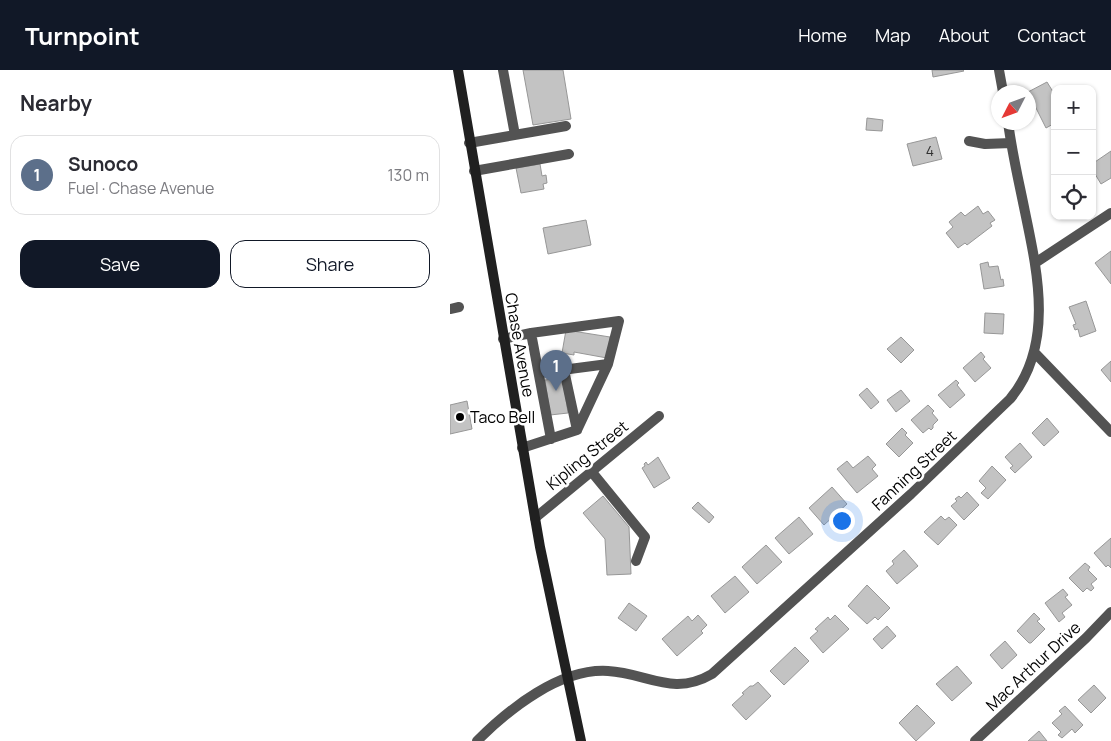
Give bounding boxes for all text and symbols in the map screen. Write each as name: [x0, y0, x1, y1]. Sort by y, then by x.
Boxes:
text: Turnpoint: [25, 19, 140, 52]
text: Home: [798, 23, 847, 47]
text: Map: [875, 23, 911, 47]
text: About: [939, 23, 989, 47]
text: Contact: [1017, 23, 1086, 47]
north arrow: [991, 85, 1036, 130]
map controls: [1051, 85, 1096, 220]
button: +: [1051, 85, 1096, 130]
text: Nearby: [20, 89, 92, 117]
button: −: [1051, 130, 1096, 175]
house number: 4: [926, 141, 934, 160]
text: Sunoco: [68, 151, 138, 177]
text: 1: [33, 164, 41, 186]
text: 130 m: [387, 164, 429, 186]
button: locate: [1051, 175, 1096, 220]
text: Fuel · Chase Avenue: [68, 177, 214, 199]
button: Save: [20, 240, 220, 288]
button: Share: [230, 240, 430, 288]
street label: Chase Avenue: [500, 291, 540, 399]
pin: 1: [540, 350, 572, 391]
place label: Taco Bell: [470, 406, 535, 428]
marker: Taco Bell: [454, 411, 466, 423]
street label: Kipling Street: [541, 415, 633, 495]
street label: Fanning Street: [867, 425, 961, 515]
your location: [829, 508, 855, 534]
street label: Mac Arthur Drive: [981, 616, 1085, 716]

